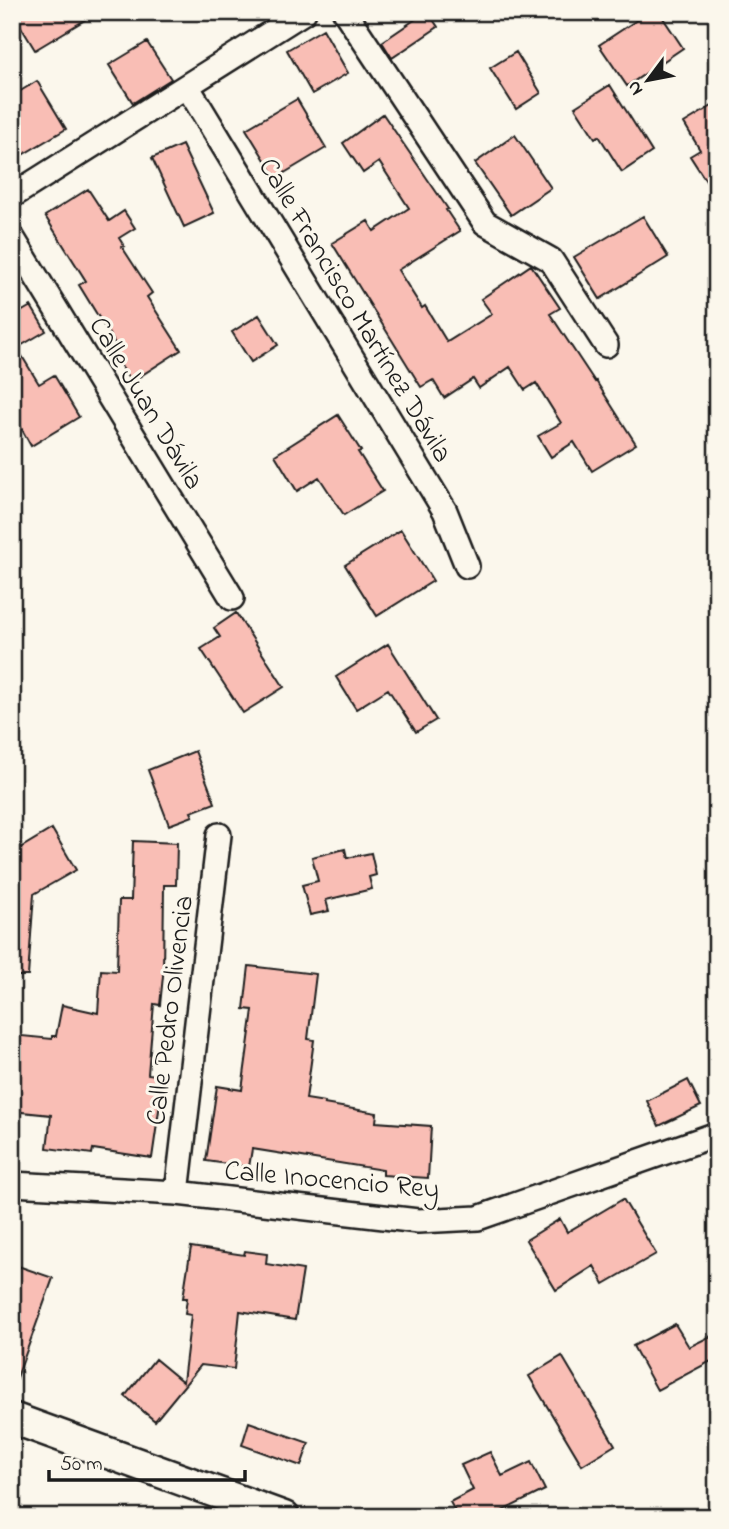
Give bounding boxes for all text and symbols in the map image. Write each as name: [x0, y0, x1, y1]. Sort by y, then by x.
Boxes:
north arrow: [614, 46, 684, 116]
text: N: [621, 75, 651, 100]
street label: Calle Francisco Martínez Dávila: [246, 151, 462, 471]
street label: Calle Juan Dávila: [77, 310, 213, 498]
street label: Calle Pedro Olivencia: [137, 893, 206, 1128]
street label: Calle Inocencio Rey: [222, 1152, 441, 1211]
scale bar: [49, 1438, 245, 1482]
text: 50 m: [60, 1450, 103, 1480]

